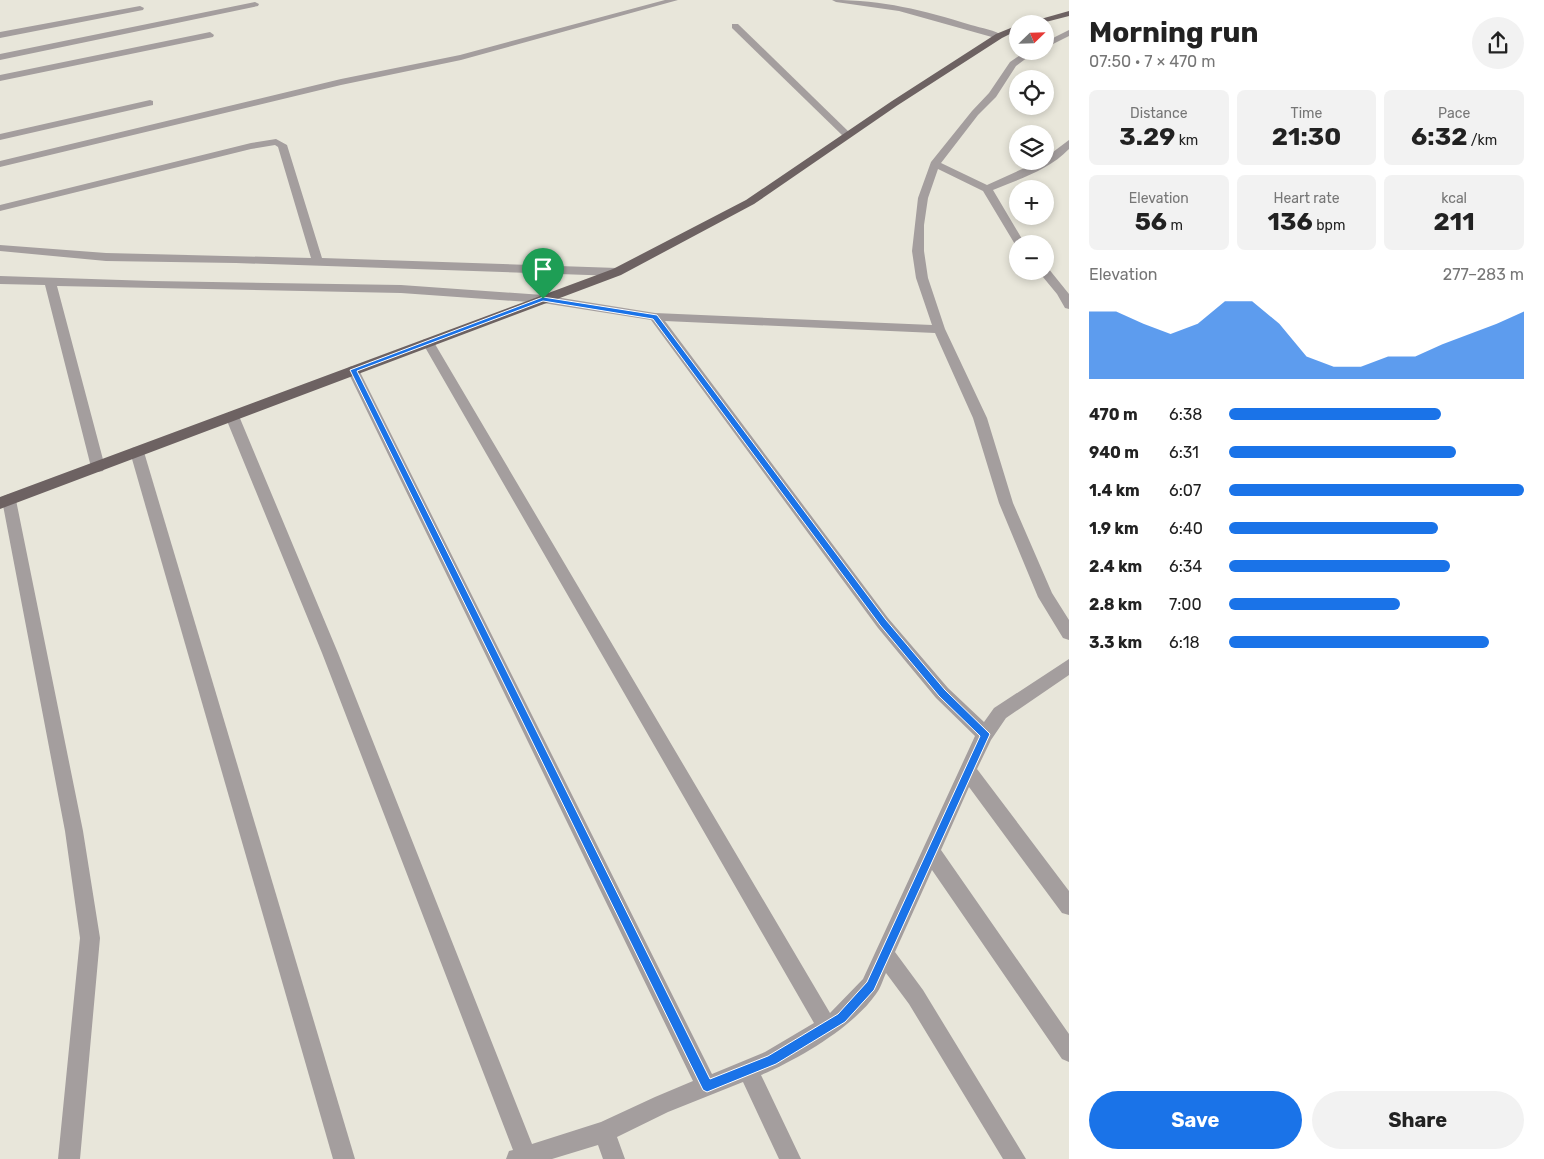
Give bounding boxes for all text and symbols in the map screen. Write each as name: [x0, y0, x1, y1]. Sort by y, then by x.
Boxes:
north arrow: [1009, 15, 1054, 60]
map controls: [1009, 15, 1054, 280]
text: Morning run: [1089, 16, 1258, 49]
button: share: [1472, 17, 1524, 69]
text: 07:50 · 7 × 470 m: [1089, 52, 1215, 71]
button: locate: [1009, 70, 1054, 115]
text: Distance: [1130, 105, 1188, 122]
text: Time: [1291, 105, 1322, 122]
text: Pace: [1438, 105, 1470, 122]
text: 3.29: [1119, 122, 1175, 151]
text: 21:30: [1272, 122, 1341, 151]
text: 6:32: [1411, 122, 1467, 151]
button: layers: [1009, 125, 1054, 170]
text: km: [1175, 132, 1198, 149]
text: /km: [1467, 132, 1497, 149]
button: +: [1009, 180, 1054, 225]
text: Elevation: [1129, 190, 1189, 207]
text: Heart rate: [1274, 190, 1339, 207]
text: kcal: [1441, 190, 1467, 207]
text: 56: [1135, 207, 1167, 236]
text: 136: [1268, 207, 1313, 236]
text: 211: [1434, 207, 1475, 236]
text: m: [1167, 217, 1183, 234]
text: bpm: [1313, 217, 1345, 234]
button: −: [1009, 235, 1054, 280]
pin: [522, 248, 564, 299]
icon: arrive: [529, 255, 557, 283]
text: Elevation: [1089, 265, 1158, 284]
text: 277–283 m: [1443, 265, 1524, 284]
text: 470 m: [1089, 405, 1138, 424]
text: 6:38: [1169, 405, 1203, 424]
text: 940 m: [1089, 443, 1139, 462]
text: 6:31: [1169, 443, 1199, 462]
text: 1.4 km: [1089, 481, 1140, 500]
text: 6:07: [1169, 481, 1201, 500]
text: 1.9 km: [1089, 519, 1139, 538]
text: 6:40: [1169, 519, 1203, 538]
text: 2.4 km: [1089, 557, 1142, 576]
text: 6:34: [1169, 557, 1202, 576]
text: 2.8 km: [1089, 595, 1142, 614]
text: 7:00: [1169, 595, 1202, 614]
text: 3.3 km: [1089, 633, 1142, 652]
text: 6:18: [1169, 633, 1200, 652]
button: Save: [1089, 1091, 1302, 1149]
button: Share: [1312, 1091, 1524, 1149]

